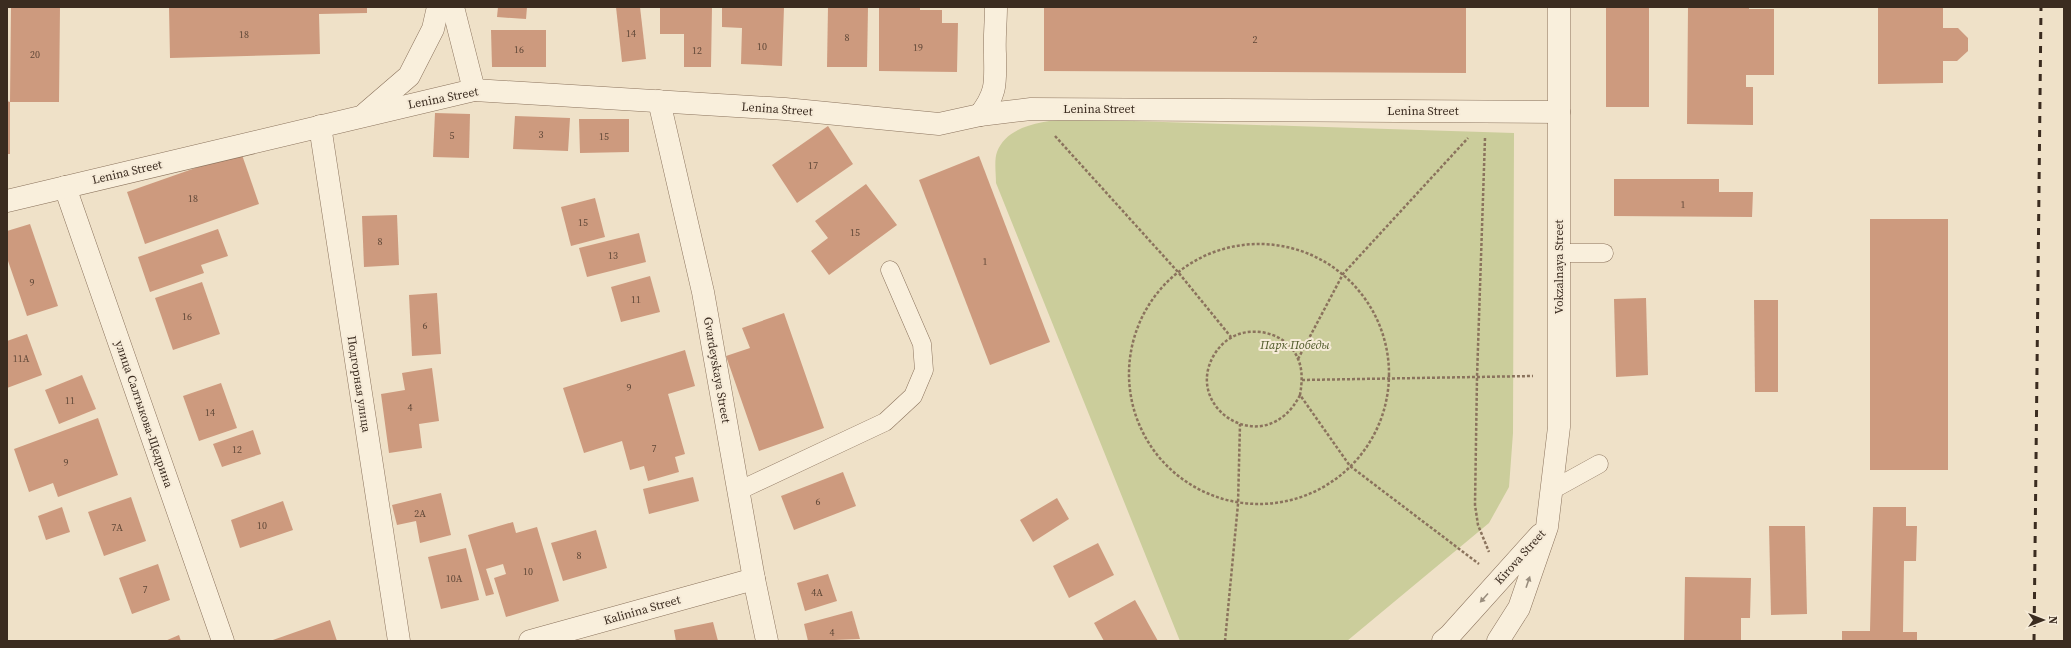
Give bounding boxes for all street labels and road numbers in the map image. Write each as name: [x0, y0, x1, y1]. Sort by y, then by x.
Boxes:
street label: Lenina Street: [406, 83, 480, 113]
street label: Lenina Street: [741, 99, 813, 119]
street label: Lenina Street: [1063, 101, 1135, 117]
street label: Lenina Street: [1387, 103, 1459, 119]
street label: Lenina Street: [90, 156, 164, 188]
street label: Vokzalnaya Street: [1551, 220, 1567, 314]
street label: Gvardeyskaya Street: [700, 316, 734, 424]
street label: Подгорная улица: [343, 334, 375, 434]
street label: улица Салтыкова-Щедрина: [111, 338, 177, 491]
street label: Kirova Street: [1491, 526, 1549, 588]
street label: Kalinina Street: [602, 591, 682, 629]

